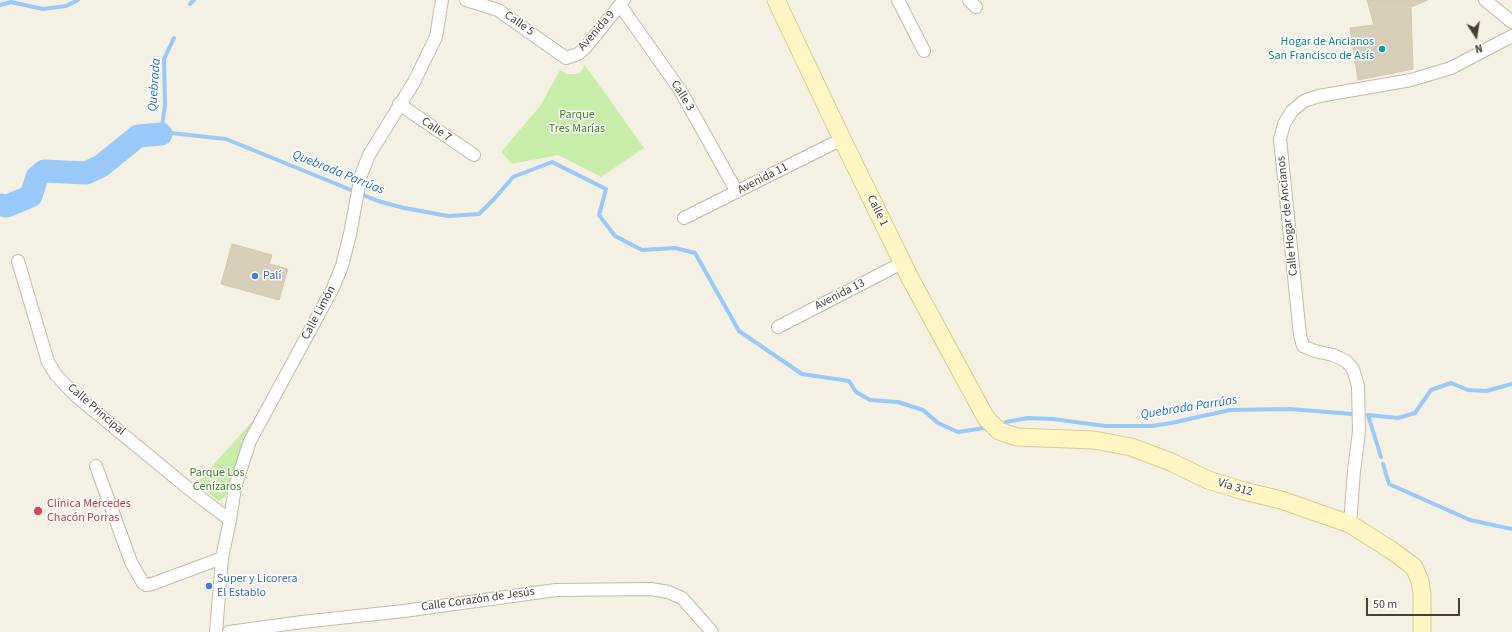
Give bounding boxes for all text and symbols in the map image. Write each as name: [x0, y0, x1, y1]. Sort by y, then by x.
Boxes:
street label: Avenida 9: [576, 8, 618, 54]
street label: Calle 5: [501, 9, 537, 39]
north arrow: [1456, 16, 1496, 56]
place label: Hogar de Ancianos San Francisco de Asís: [1268, 35, 1374, 63]
text: N: [1473, 40, 1484, 56]
marker: Hogar de Ancianos San Francisco de Asís: [1377, 44, 1387, 54]
water label: Quebrada: [145, 58, 165, 112]
street label: Calle 3: [667, 78, 697, 114]
park label: Parque Tres Marías: [549, 108, 605, 136]
street label: Calle 7: [418, 115, 454, 145]
water label: Quebrada Parrúas: [290, 147, 386, 199]
street label: Calle Hogar de Ancianos: [1275, 155, 1301, 277]
street label: Avenida 11: [735, 160, 791, 198]
street label: Calle 1: [863, 193, 891, 229]
place label: Palí: [263, 269, 281, 283]
marker: Palí: [250, 271, 260, 281]
street label: Avenida 13: [812, 276, 868, 314]
street label: Calle Limón: [299, 283, 339, 343]
street label: Calle Principal: [64, 381, 128, 439]
water label: Quebrada Parrúas: [1139, 393, 1239, 423]
park label: Parque Los Cenízaros: [189, 466, 245, 494]
street label: Vía 312: [1216, 476, 1254, 500]
place label: Clínica Mercedes Chacón Porras: [47, 497, 131, 525]
marker: Clínica Mercedes Chacón Porras: [32, 505, 44, 517]
place label: Super y Licorera El Establo: [217, 572, 298, 600]
marker: Super y Licorera El Establo: [204, 581, 214, 591]
street label: Calle Corazón de Jesús: [420, 585, 536, 615]
scale bar: [1368, 590, 1462, 616]
text: 50 m: [1373, 596, 1397, 613]

